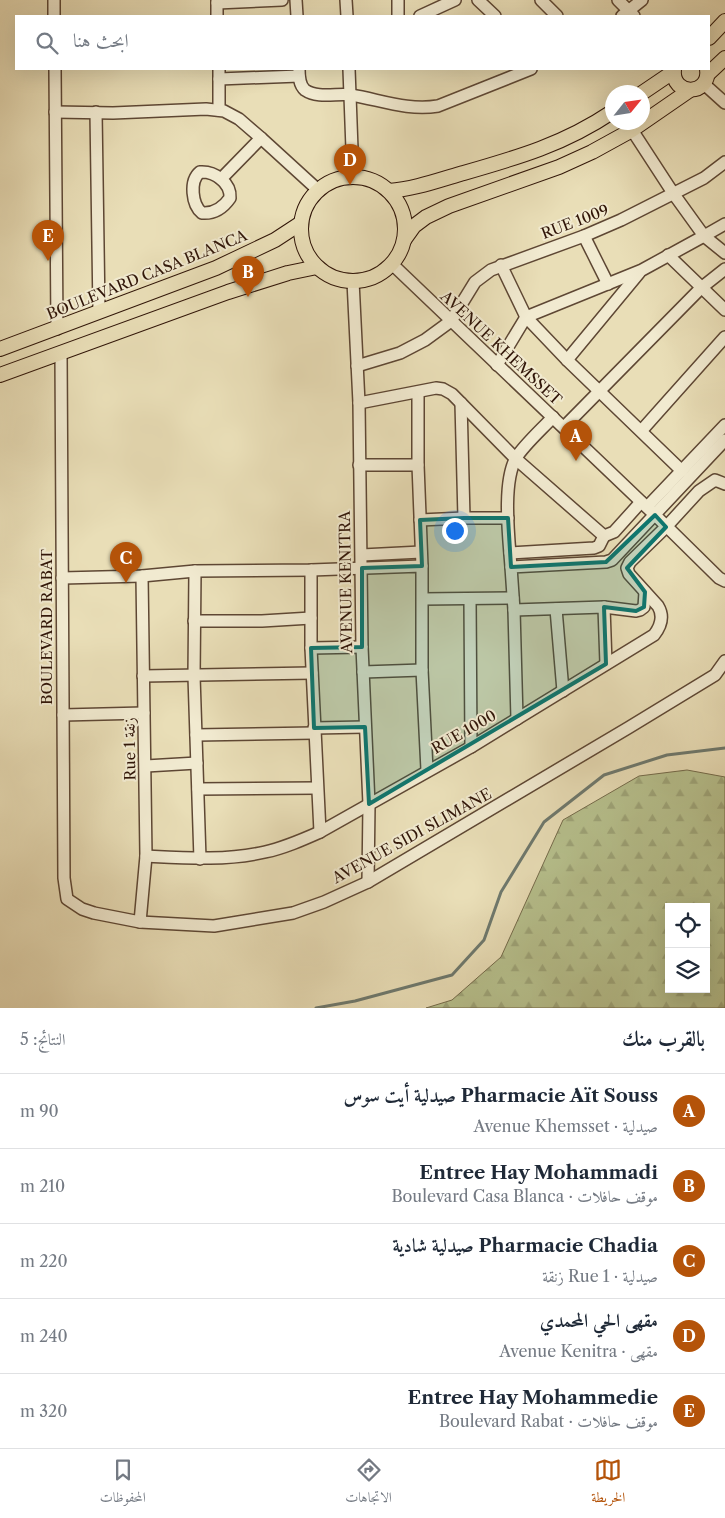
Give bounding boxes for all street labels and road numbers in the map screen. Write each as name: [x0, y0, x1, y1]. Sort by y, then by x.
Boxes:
street label: RUE 1009: [538, 200, 611, 243]
street label: BOULEVARD CASA BLANCA: [44, 226, 250, 324]
street label: AVENUE KHEMSSET: [436, 286, 566, 409]
street label: AVENUE KENITRA: [335, 510, 356, 655]
street label: BOULEVARD RABAT: [37, 548, 56, 705]
street label: RUE 1000: [428, 705, 499, 758]
street label: Rue 1 زنقة: [119, 717, 140, 781]
street label: AVENUE SIDI SLIMANE: [328, 784, 495, 888]

